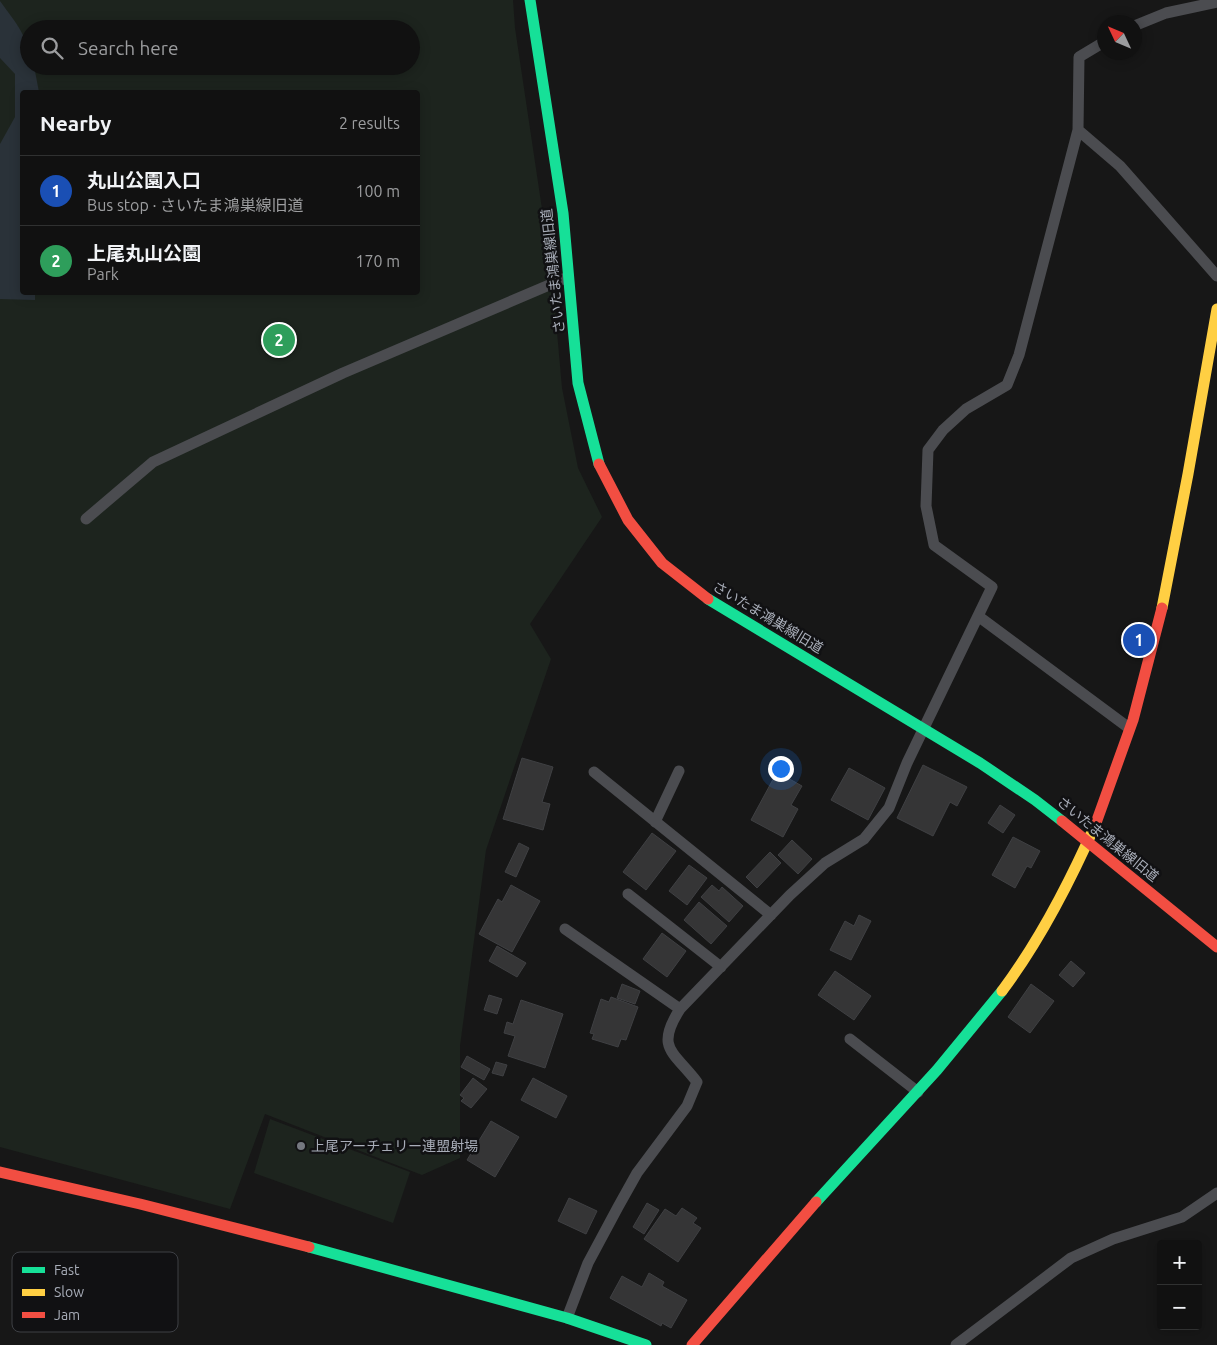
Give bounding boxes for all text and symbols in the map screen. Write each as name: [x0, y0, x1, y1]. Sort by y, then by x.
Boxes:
north arrow: [1097, 15, 1142, 60]
search box: [20, 20, 420, 75]
icon: search: [38, 34, 66, 62]
text: Search here: [78, 37, 178, 59]
text: Nearby: [40, 111, 111, 135]
text: 2 results: [339, 114, 400, 132]
text: 丸山公園入口: [87, 169, 201, 191]
text: 1: [51, 182, 61, 200]
text: 100 m: [355, 182, 400, 200]
text: Bus stop · さいたま鴻巣線旧道: [87, 196, 304, 214]
street label: さいたま鴻巣線旧道: [538, 208, 568, 334]
text: 上尾丸山公園: [87, 242, 201, 264]
text: 2: [51, 252, 61, 270]
text: 170 m: [355, 252, 400, 270]
text: Park: [87, 265, 119, 283]
pin: 2: [263, 321, 295, 359]
street label: さいたま鴻巣線旧道: [710, 578, 826, 656]
pin: 1: [1123, 621, 1155, 659]
your location: [768, 756, 794, 782]
street label: さいたま鴻巣線旧道: [1054, 793, 1162, 885]
place label: 上尾アーチェリー連盟射場: [311, 1138, 478, 1154]
marker: 上尾アーチェリー連盟射場: [295, 1140, 307, 1152]
map controls: [1157, 1240, 1202, 1330]
button: +: [1157, 1240, 1202, 1285]
legend: [12, 1252, 178, 1332]
text: Fast: [54, 1262, 80, 1278]
text: Slow: [54, 1284, 84, 1300]
button: −: [1157, 1285, 1202, 1330]
text: Jam: [54, 1307, 80, 1323]

